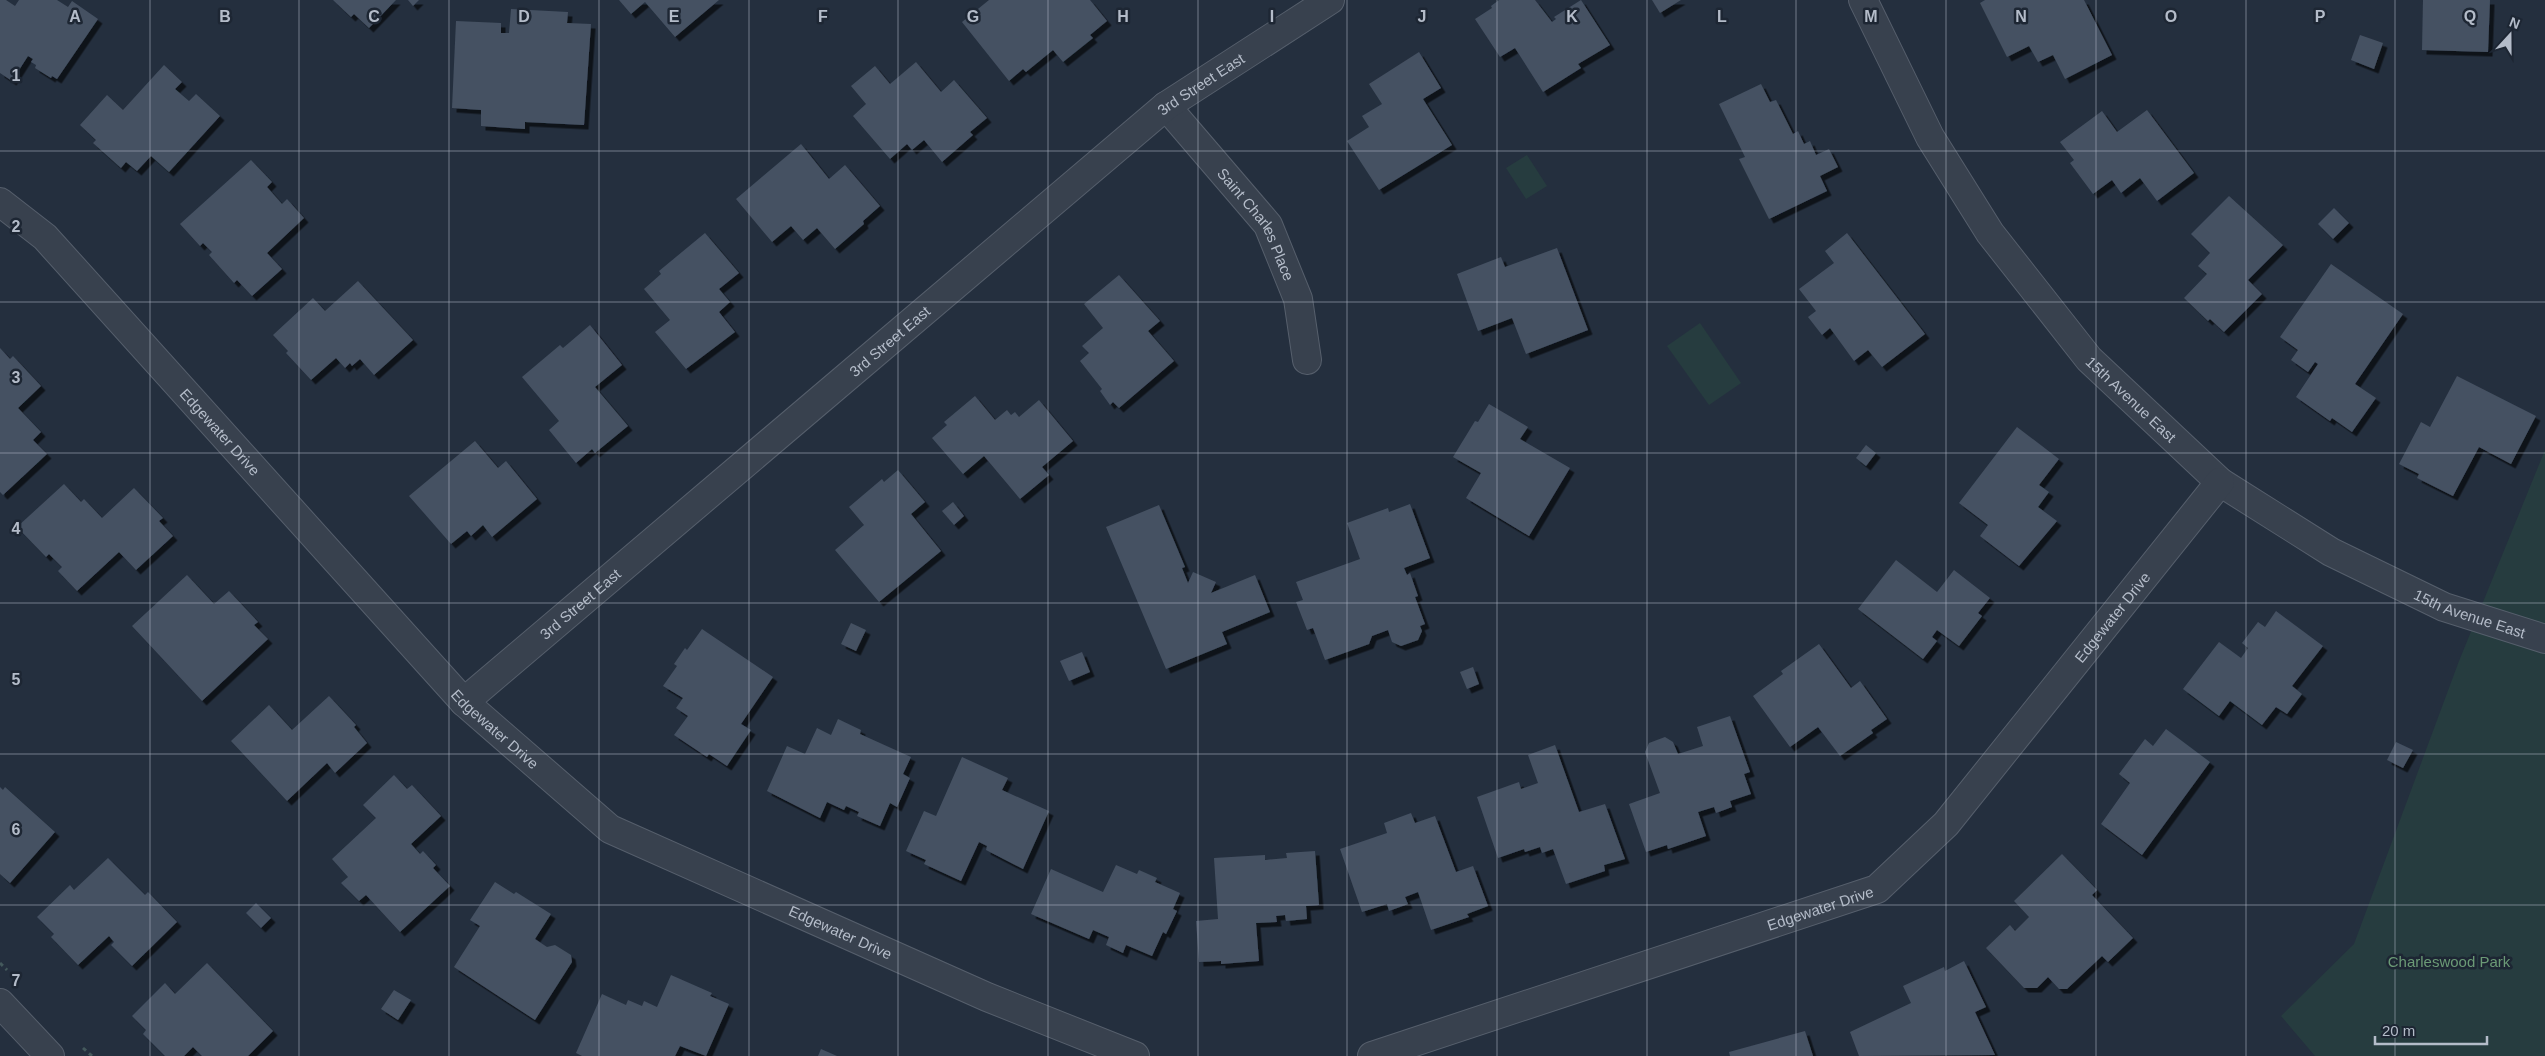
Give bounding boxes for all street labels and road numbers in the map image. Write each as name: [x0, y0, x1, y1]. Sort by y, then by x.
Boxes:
street label: 3rd Street East: [1154, 49, 1248, 118]
street label: Saint Charles Place: [1214, 164, 1298, 283]
street label: 3rd Street East: [846, 301, 934, 380]
street label: 15th Avenue East: [2083, 352, 2181, 446]
street label: Edgewater Drive: [177, 385, 264, 479]
street label: 3rd Street East: [536, 564, 624, 642]
street label: Edgewater Drive: [2071, 568, 2153, 666]
street label: 15th Avenue East: [2411, 585, 2529, 641]
street label: Edgewater Drive: [448, 686, 542, 772]
street label: Edgewater Drive: [1765, 882, 1875, 933]
street label: Edgewater Drive: [787, 901, 895, 962]

